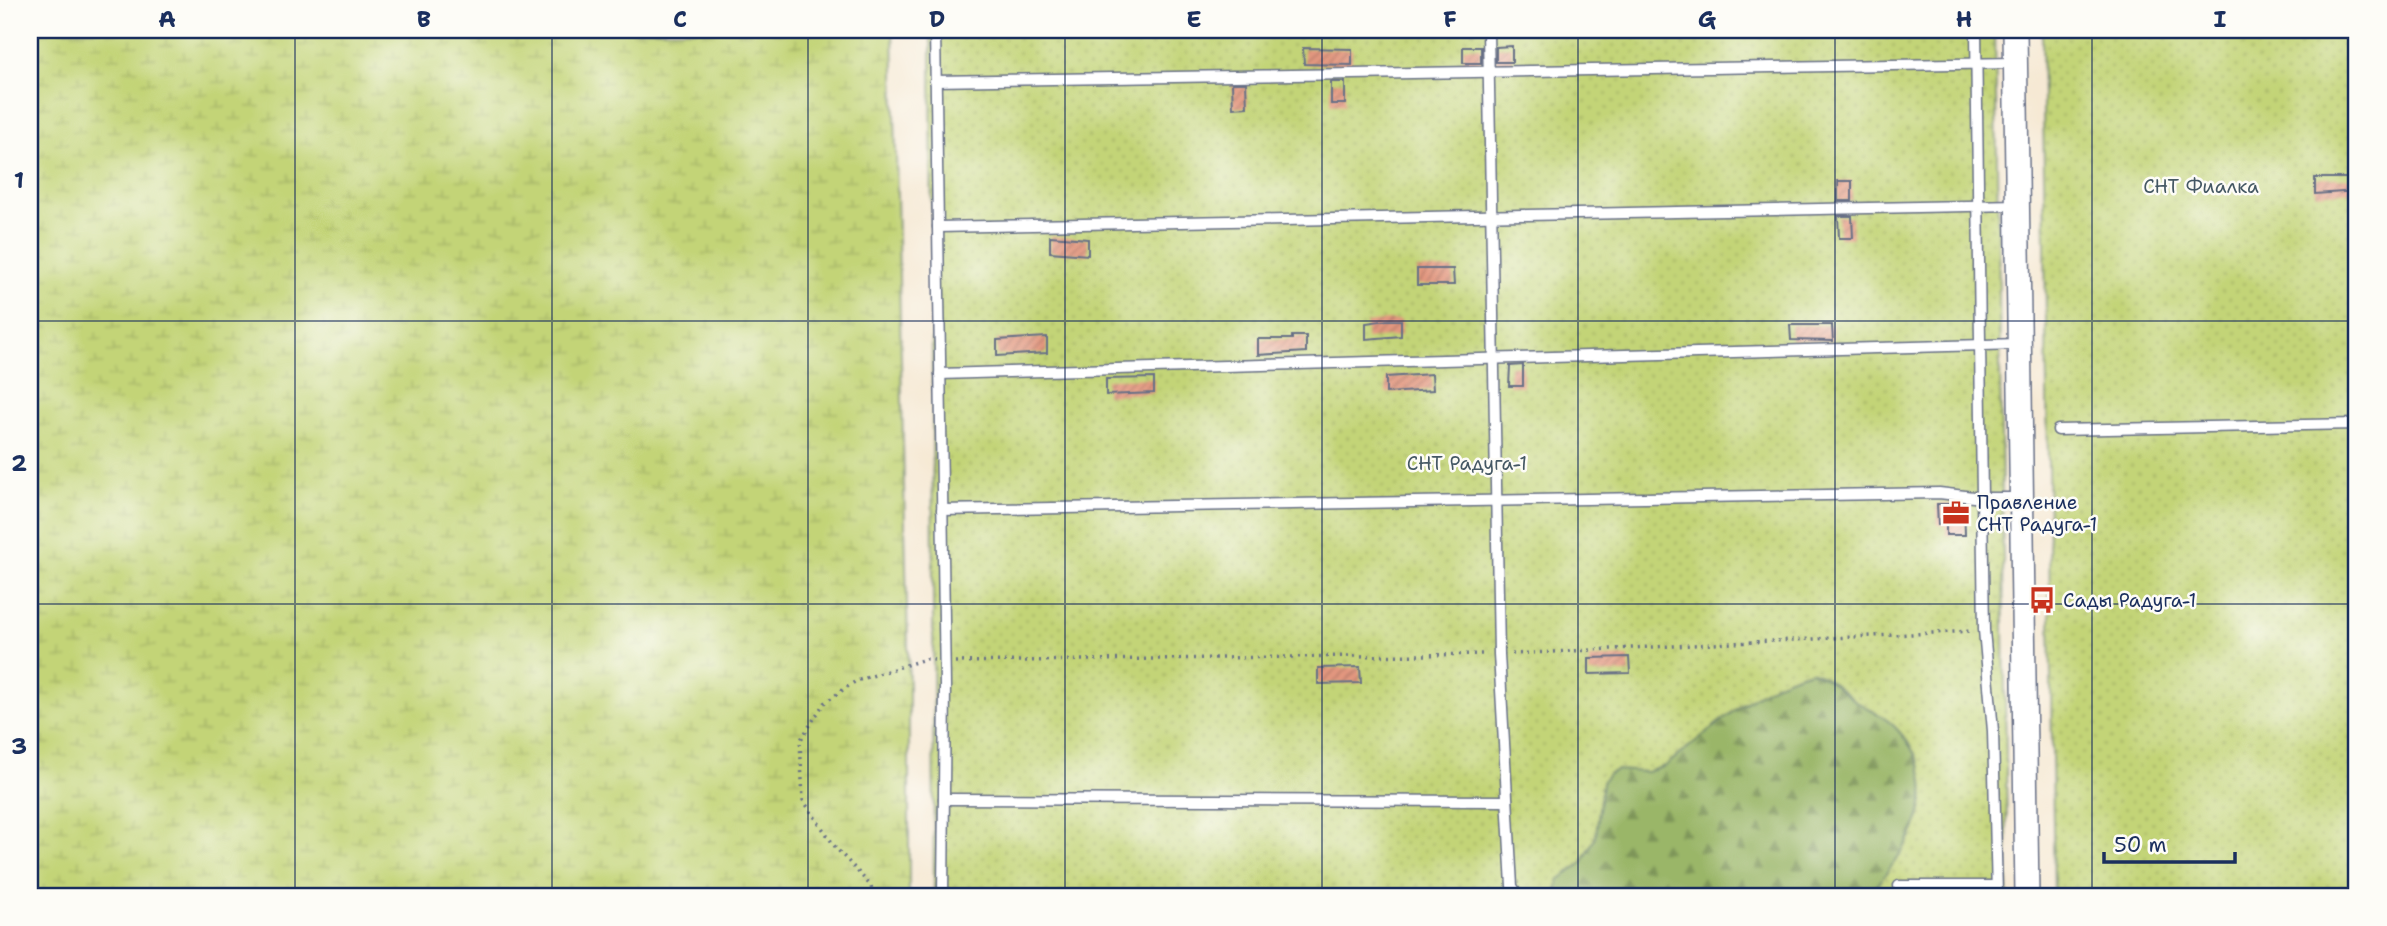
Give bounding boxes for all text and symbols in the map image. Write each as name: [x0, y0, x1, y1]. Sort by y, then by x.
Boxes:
text: A: [158, 4, 176, 34]
text: B: [417, 4, 431, 34]
text: C: [673, 4, 687, 34]
text: D: [929, 4, 945, 34]
text: E: [1186, 4, 1202, 34]
text: F: [1443, 4, 1457, 34]
text: G: [1698, 4, 1717, 34]
text: H: [1956, 4, 1972, 34]
text: I: [2214, 4, 2227, 34]
text: 1: [14, 165, 24, 195]
park label: СНТ Фиалка: [2143, 174, 2259, 199]
text: 2: [11, 448, 27, 478]
park label: СНТ Радуга-1: [1407, 451, 1527, 476]
place label: Правление СНТ Радуга-1: [1977, 490, 2097, 537]
office icon: Правление СНТ Радуга-1: [1941, 498, 1971, 528]
bus stop icon: Сады Радуга-1: [2027, 585, 2057, 615]
place label: Сады Радуга-1: [2063, 588, 2197, 613]
text: 3: [11, 731, 27, 761]
scale bar: [2104, 821, 2235, 865]
text: 50 m: [2114, 831, 2167, 859]

